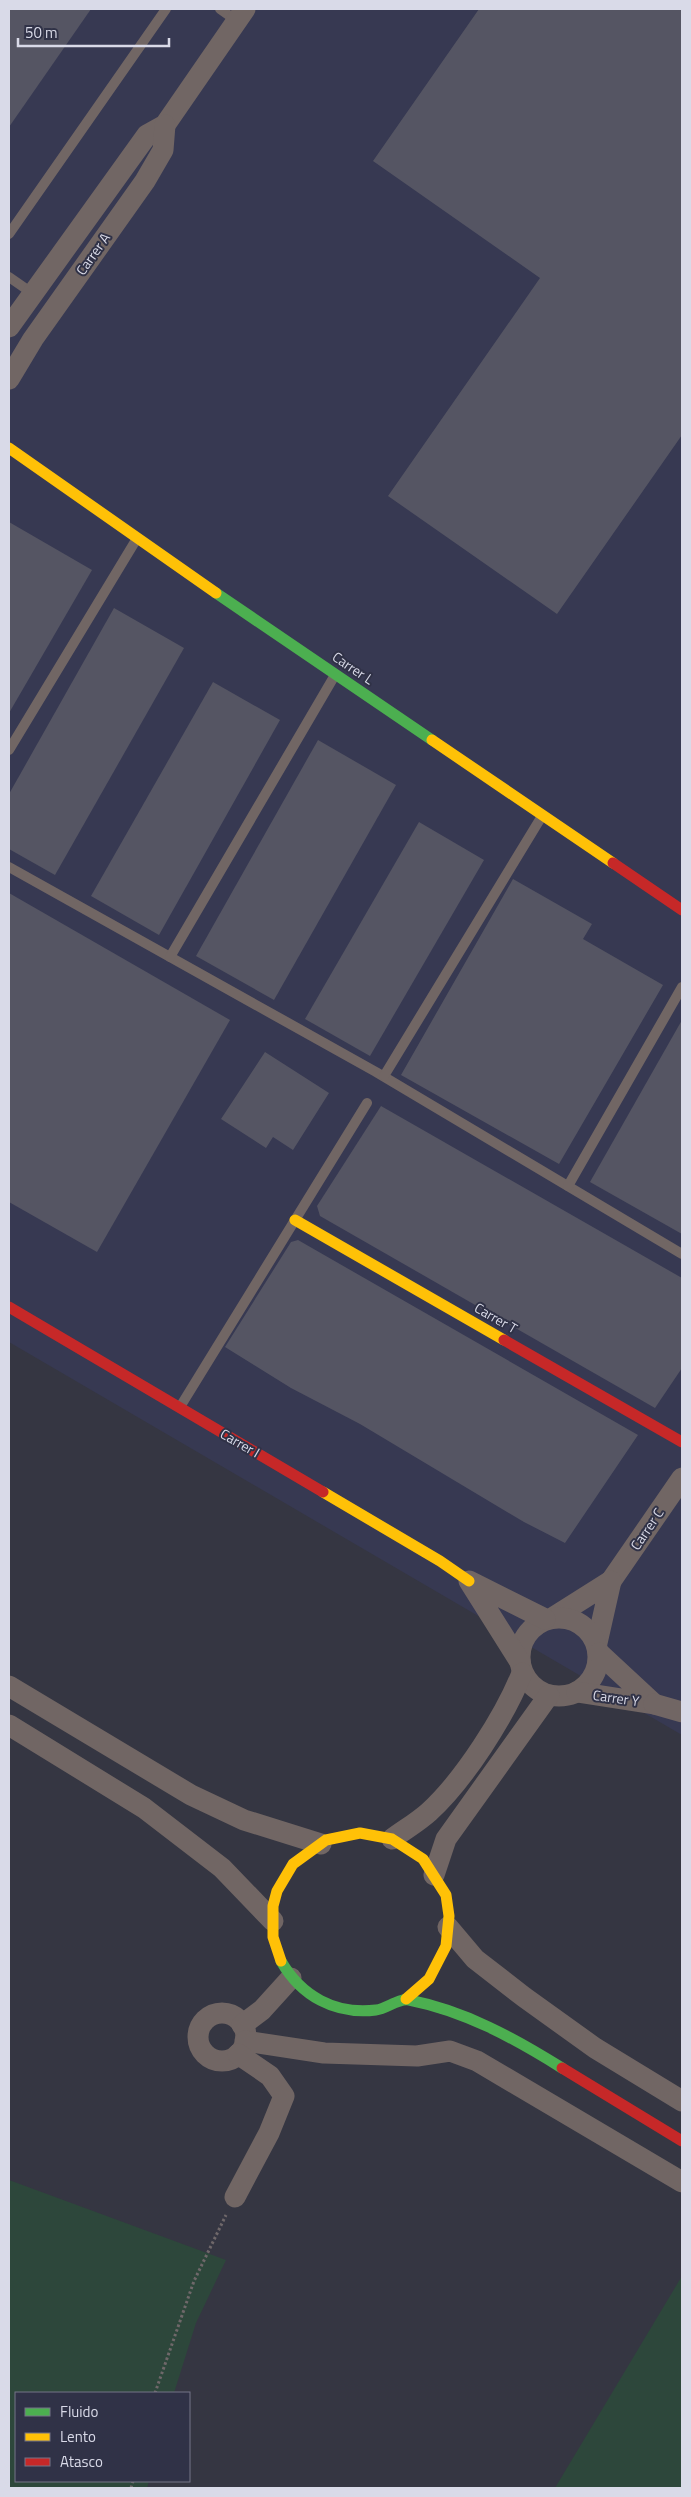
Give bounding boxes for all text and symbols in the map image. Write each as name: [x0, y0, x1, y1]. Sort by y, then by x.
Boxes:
scale bar: [18, 15, 169, 47]
text: 50 m: [25, 21, 58, 44]
street label: Carrer A: [70, 228, 115, 279]
street label: Carrer L: [328, 646, 378, 689]
street label: Carrer T: [471, 1297, 522, 1339]
street label: Carrer I: [217, 1423, 264, 1462]
street label: Carrer C: [625, 1503, 669, 1554]
street label: Carrer Y: [591, 1684, 641, 1711]
legend: [15, 2392, 190, 2482]
text: Fluido: [60, 2400, 99, 2423]
text: Lento: [60, 2425, 96, 2448]
text: Atasco: [60, 2450, 103, 2473]

